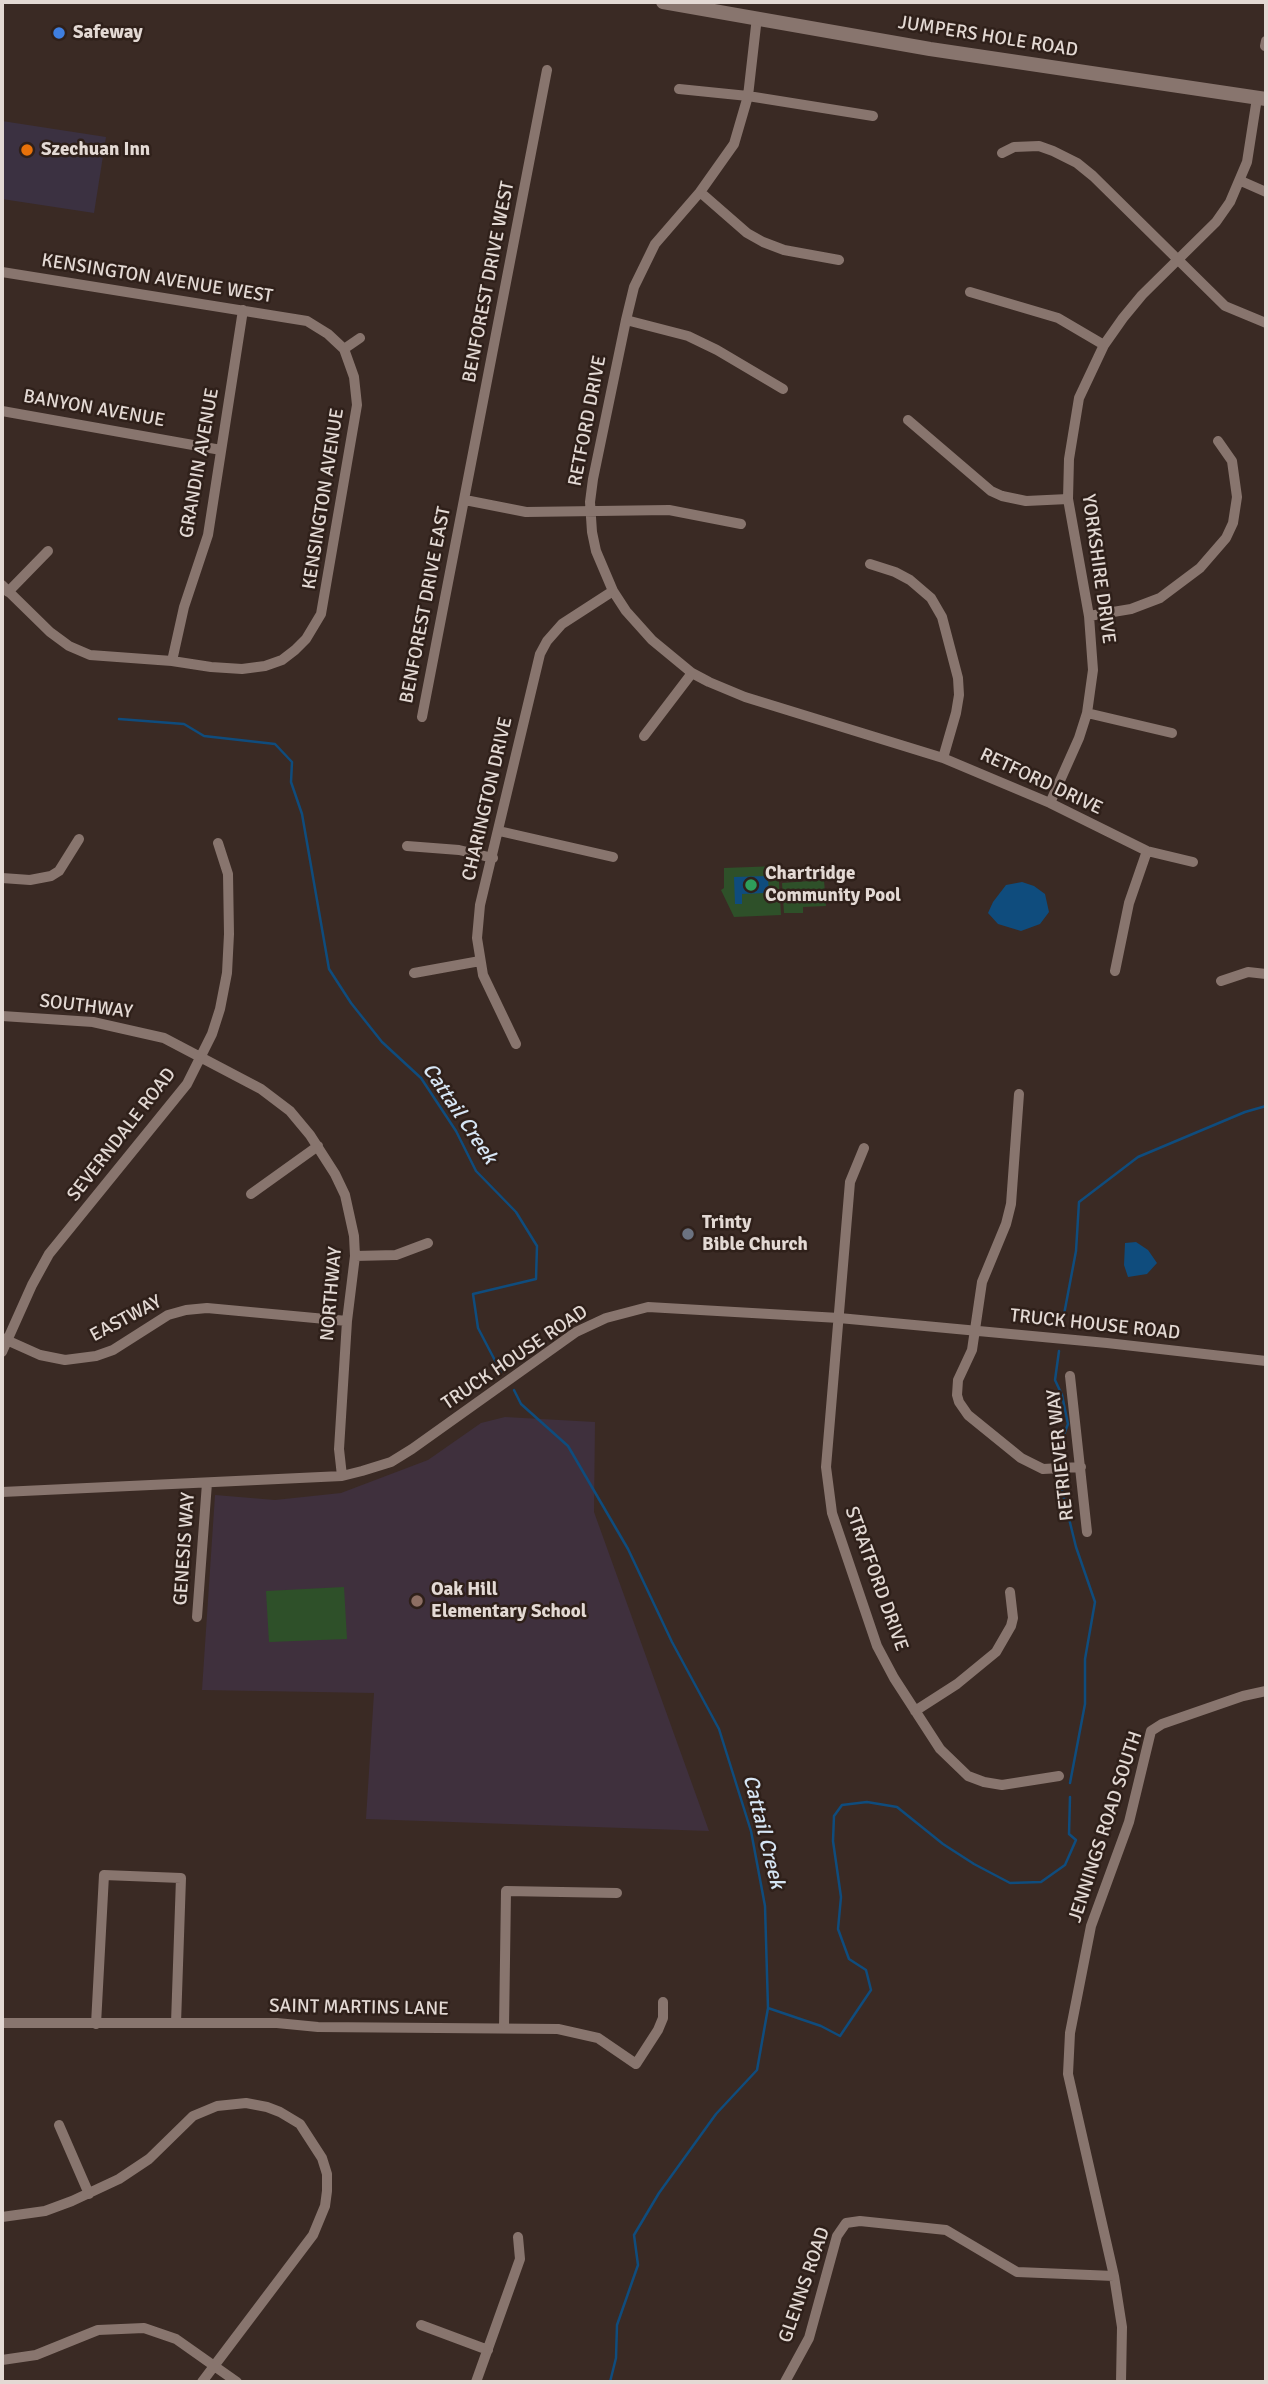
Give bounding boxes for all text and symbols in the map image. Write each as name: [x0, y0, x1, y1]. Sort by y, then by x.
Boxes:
street label: JUMPERS HOLE ROAD: [897, 12, 1079, 62]
place label: Safeway: [73, 22, 143, 44]
marker: Safeway: [51, 25, 67, 41]
place label: Szechuan Inn: [41, 139, 150, 161]
marker: Szechuan Inn: [19, 142, 35, 158]
street label: BENFOREST DRIVE WEST: [458, 179, 520, 385]
street label: KENSINGTON AVENUE WEST: [40, 249, 274, 309]
street label: RETFORD DRIVE: [564, 354, 612, 488]
street label: BANYON AVENUE: [21, 385, 167, 433]
street label: GRANDIN AVENUE: [176, 386, 224, 540]
street label: KENSINGTON AVENUE: [298, 407, 350, 591]
street label: YORKSHIRE DRIVE: [1076, 493, 1120, 645]
street label: BENFOREST DRIVE EAST: [396, 505, 456, 705]
street label: CHARINGTON DRIVE: [458, 715, 518, 883]
street label: RETFORD DRIVE: [976, 744, 1106, 820]
place label: Chartridge Community Pool: [765, 863, 901, 907]
marker: Chartridge Community Pool: [743, 877, 759, 893]
street label: SOUTHWAY: [38, 990, 134, 1024]
water label: Cattail Creek: [416, 1059, 502, 1169]
street label: SEVERNDALE ROAD: [63, 1064, 181, 1206]
place label: Trinty Bible Church: [702, 1212, 808, 1256]
marker: Trinty Bible Church: [680, 1226, 696, 1242]
street label: NORTHWAY: [317, 1246, 347, 1342]
street label: EASTWAY: [86, 1291, 166, 1347]
street label: TRUCK HOUSE ROAD: [438, 1301, 592, 1415]
street label: TRUCK HOUSE ROAD: [1009, 1305, 1181, 1345]
street label: RETRIEVER WAY: [1043, 1388, 1079, 1522]
street label: GENESIS WAY: [170, 1492, 200, 1606]
street label: STRATFORD DRIVE: [839, 1504, 913, 1654]
place label: Oak Hill Elementary School: [431, 1579, 587, 1623]
marker: Oak Hill Elementary School: [409, 1593, 425, 1609]
street label: JENNINGS ROAD SOUTH: [1064, 1728, 1148, 1926]
water label: Cattail Creek: [737, 1772, 789, 1892]
street label: SAINT MARTINS LANE: [269, 1995, 449, 2021]
street label: GLENNS ROAD: [775, 2224, 835, 2346]

